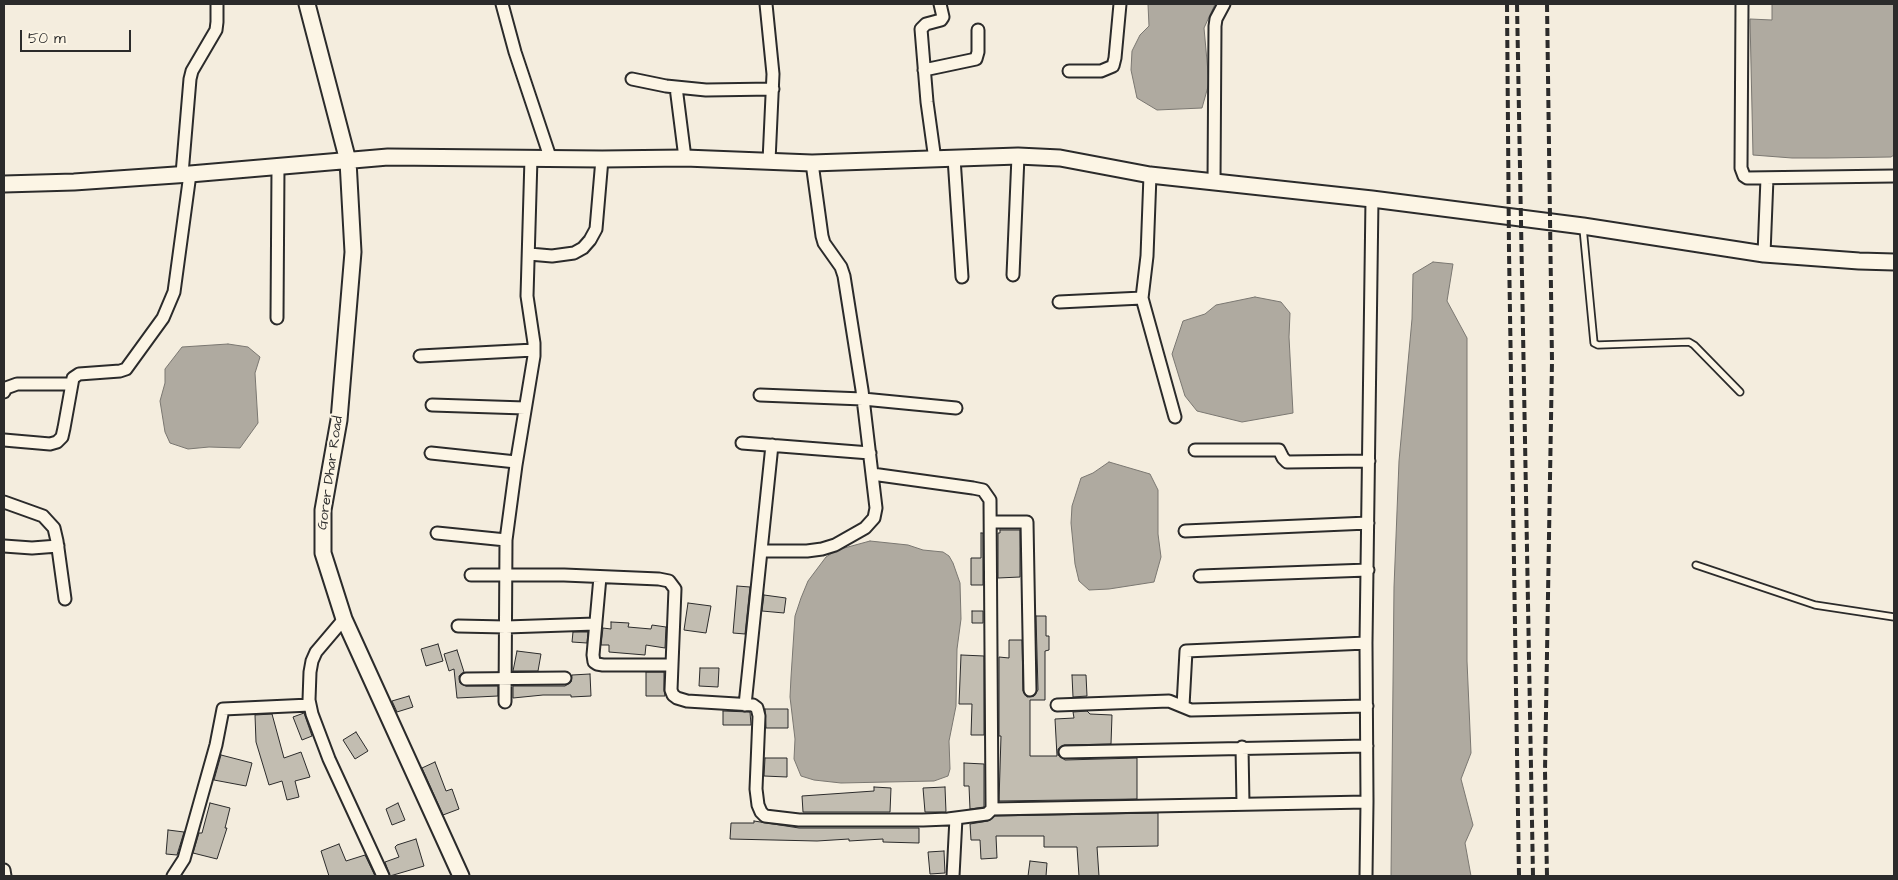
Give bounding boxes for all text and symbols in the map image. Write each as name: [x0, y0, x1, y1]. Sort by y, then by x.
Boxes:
scale bar: [22, 20, 134, 52]
text: 50 m: [28, 28, 66, 49]
street label: Gorer Dhar Road: [315, 415, 347, 531]

